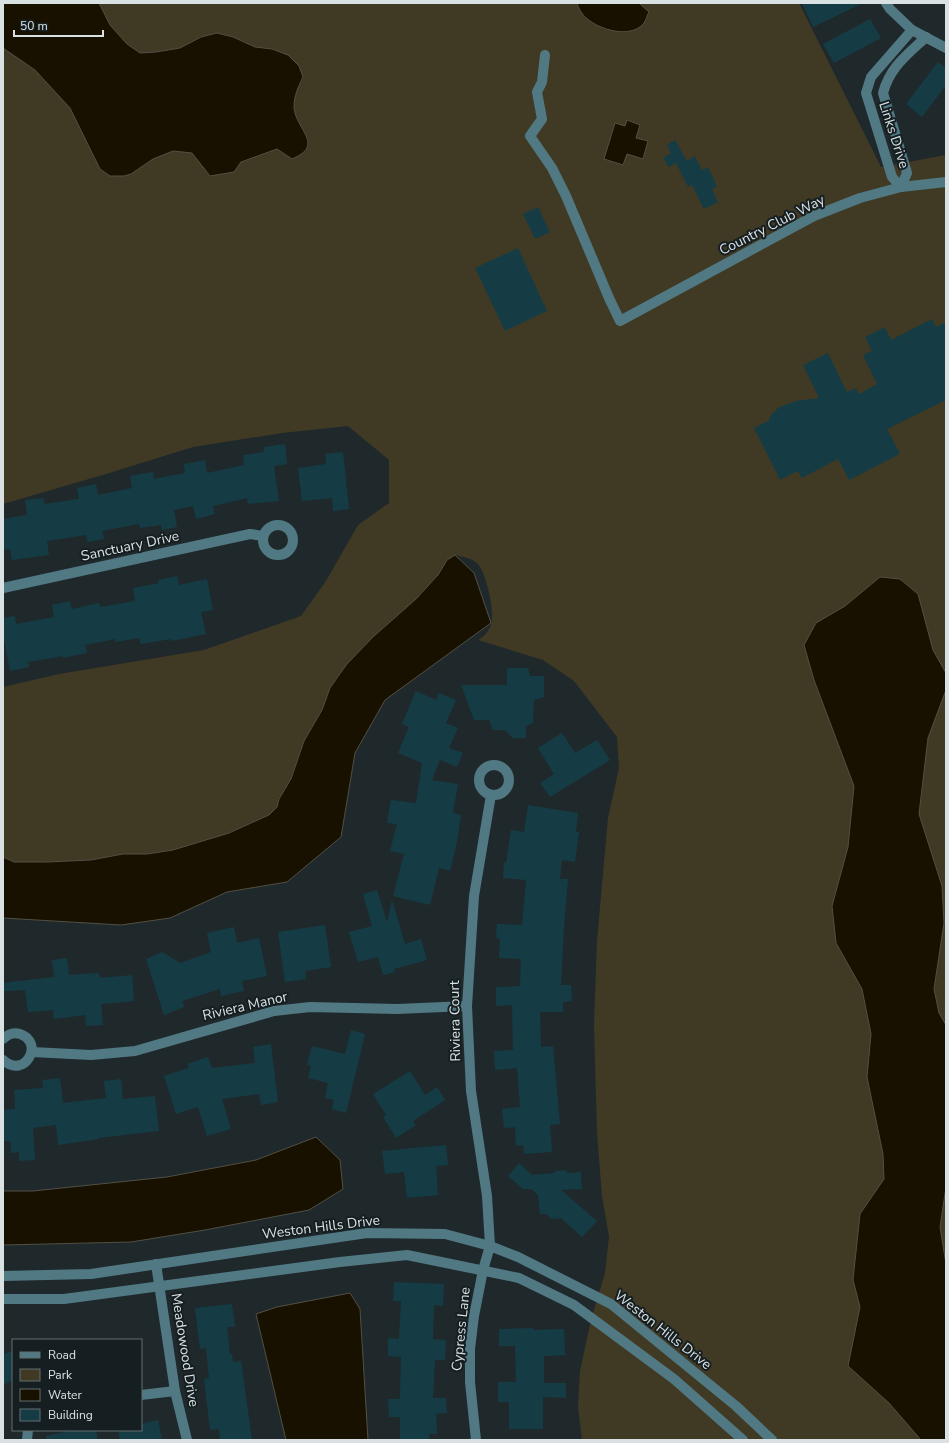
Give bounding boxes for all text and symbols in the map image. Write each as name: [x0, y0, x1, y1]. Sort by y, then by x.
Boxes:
scale bar: [14, 12, 103, 38]
text: 50 m: [20, 18, 48, 34]
street label: Links Drive: [874, 99, 914, 171]
street label: Country Club Way: [716, 190, 829, 260]
street label: Sanctuary Drive: [79, 526, 181, 566]
street label: Riviera Court: [445, 980, 465, 1062]
street label: Riviera Manor: [201, 987, 289, 1025]
street label: Weston Hills Drive: [261, 1210, 381, 1244]
street label: Cypress Lane: [447, 1286, 475, 1372]
street label: Weston Hills Drive: [610, 1286, 716, 1374]
street label: Meadowood Drive: [167, 1292, 203, 1408]
legend: [12, 1339, 142, 1431]
text: Road: [48, 1347, 76, 1363]
text: Park: [48, 1367, 73, 1383]
text: Water: [48, 1387, 82, 1403]
text: Building: [48, 1407, 93, 1423]

